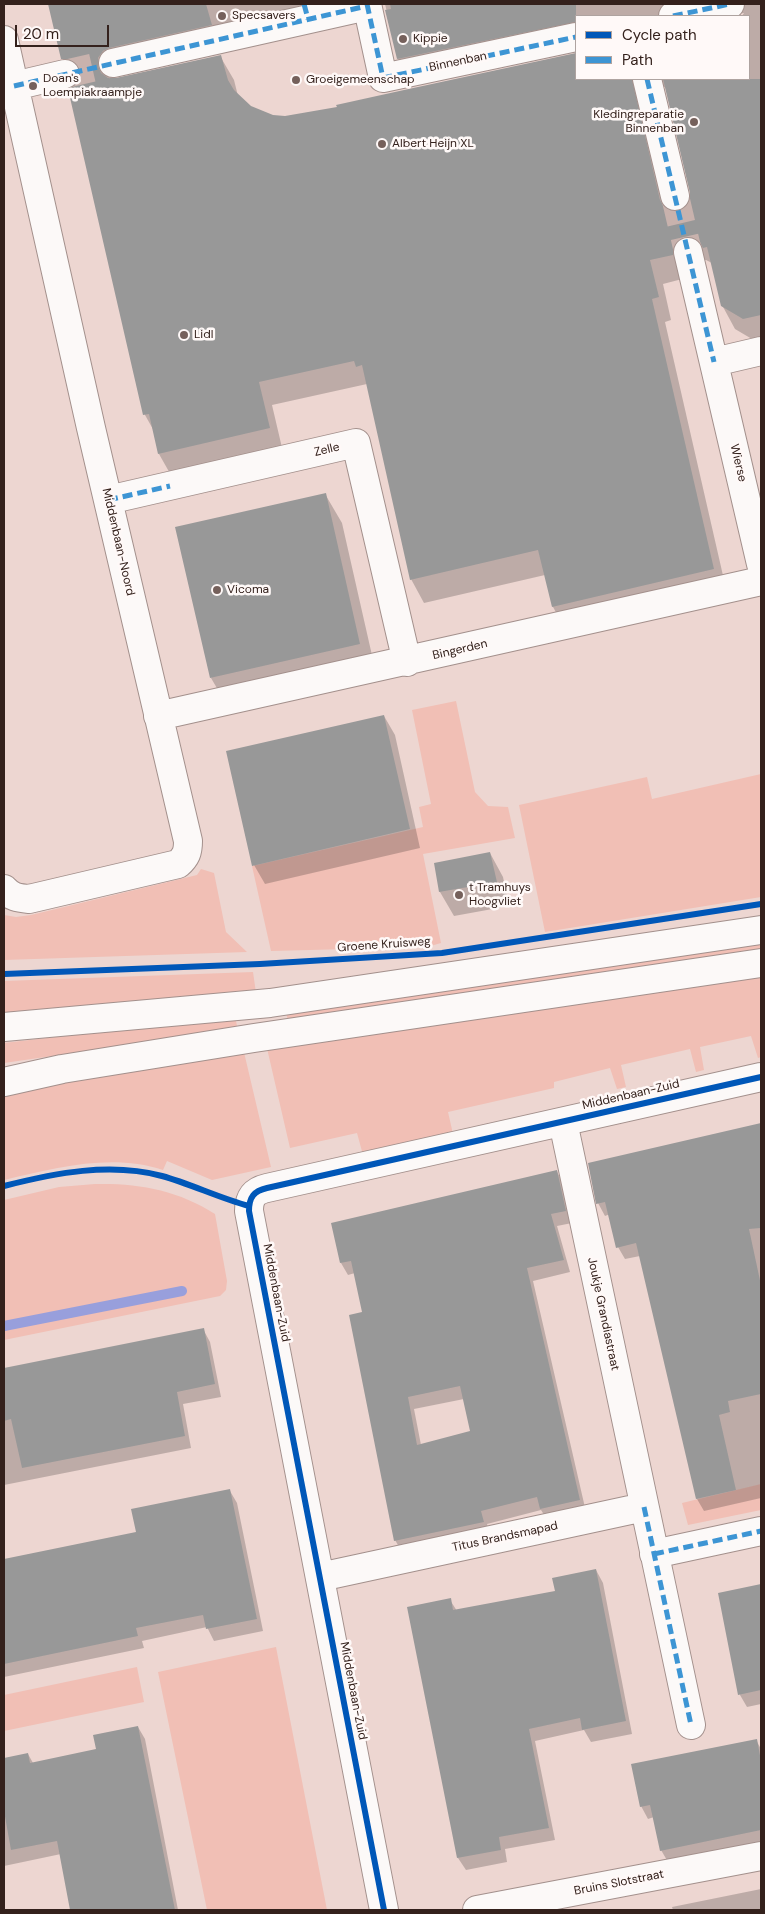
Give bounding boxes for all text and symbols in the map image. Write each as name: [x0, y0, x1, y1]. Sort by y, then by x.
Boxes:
place label: Specsavers: [232, 9, 296, 23]
marker: Specsavers: [216, 10, 228, 22]
scale bar: [18, 15, 111, 47]
legend: [575, 15, 750, 80]
text: 20 m: [23, 24, 59, 44]
text: Cycle path: [622, 25, 697, 45]
place label: Kippie: [413, 32, 448, 46]
marker: Kippie: [397, 33, 409, 45]
street label: Binnenban: [428, 49, 488, 75]
text: Path: [622, 50, 653, 70]
place label: Doan's Loempiakraampje: [43, 72, 142, 100]
place label: Groeigemeenschap: [306, 73, 414, 87]
marker: Groeigemeenschap: [290, 74, 302, 86]
marker: Doan's Loempiakraampje: [27, 80, 39, 92]
place label: Kledingreparatie Binnenban: [593, 108, 684, 136]
marker: Kledingreparatie Binnenban: [688, 116, 700, 128]
place label: Albert Heijn XL: [392, 137, 474, 151]
marker: Albert Heijn XL: [376, 138, 388, 150]
place label: Lidl: [194, 328, 213, 342]
marker: Lidl: [178, 329, 190, 341]
street label: Zelle: [313, 440, 341, 460]
street label: Wierse: [727, 443, 749, 483]
street label: Middenbaan-Noord: [99, 487, 137, 597]
place label: Vicoma: [227, 583, 269, 597]
marker: Vicoma: [211, 584, 223, 596]
street label: Bingerden: [431, 637, 489, 663]
place label: t Tramhuys Hoogvliet: [469, 881, 531, 909]
marker: t Tramhuys Hoogvliet: [453, 889, 465, 901]
street label: Groene Kruisweg: [337, 935, 431, 955]
street label: Middenbaan-Zuid: [581, 1077, 681, 1113]
street label: Middenbaan-Zuid: [259, 1243, 293, 1343]
street label: Joukje Grandiastraat: [584, 1256, 622, 1372]
street label: Titus Brandsmapad: [451, 1519, 559, 1555]
street label: Middenbaan-Zuid: [336, 1641, 370, 1741]
street label: Bruins Slotstraat: [573, 1867, 665, 1899]

